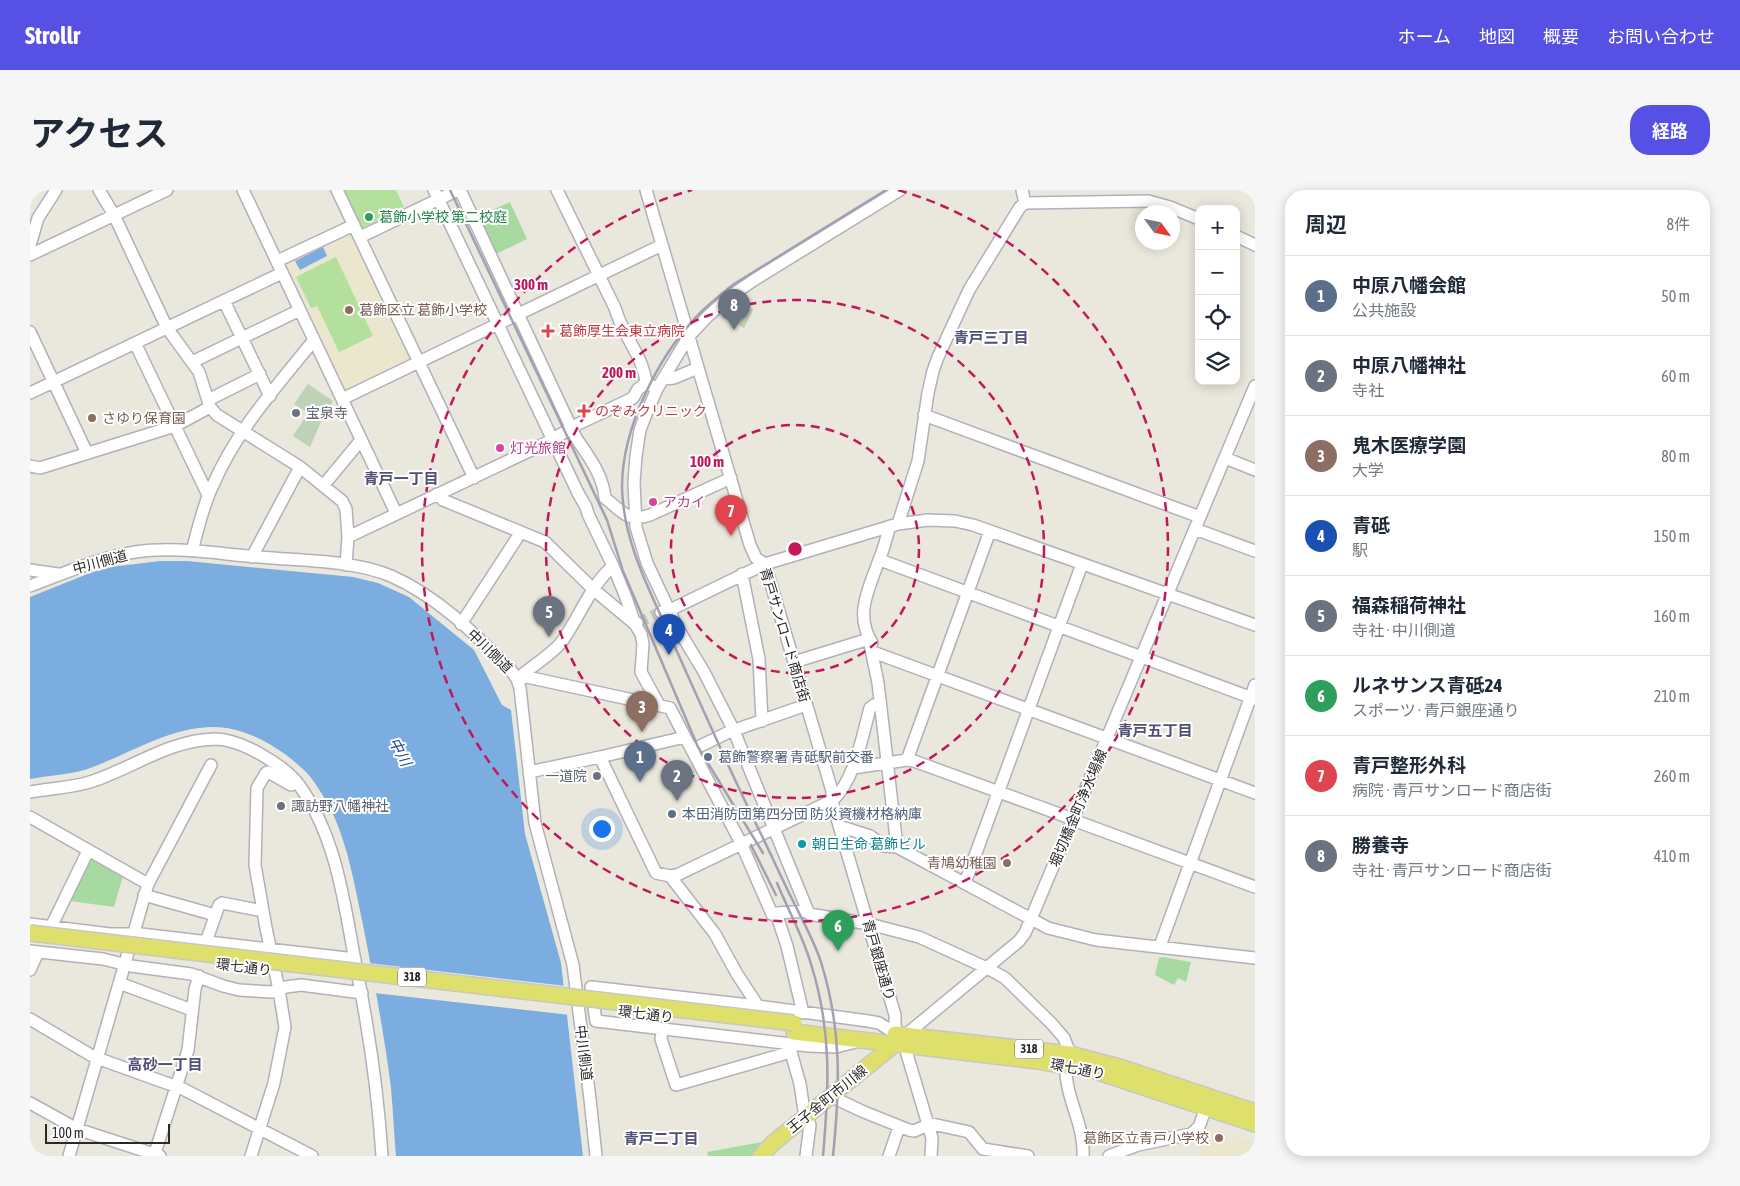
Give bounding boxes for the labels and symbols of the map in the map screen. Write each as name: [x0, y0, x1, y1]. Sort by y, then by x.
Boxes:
north arrow: [1135, 205, 1180, 250]
place label: 葛飾小学校 第二校庭: [379, 209, 507, 225]
marker: 葛飾小学校 第二校庭: [363, 211, 375, 223]
text: 300 m: [514, 276, 548, 293]
pin: 8: [718, 289, 750, 330]
place label: 葛飾区立 葛飾小学校: [359, 302, 487, 318]
marker: 葛飾区立 葛飾小学校: [343, 304, 355, 316]
place label: 葛飾厚生会東立病院: [559, 323, 685, 339]
marker: 葛飾厚生会東立病院: [541, 324, 555, 338]
district label: 青戸三丁目: [953, 329, 1029, 346]
text: 200 m: [602, 364, 636, 381]
place label: のぞみクリニック: [595, 403, 707, 419]
marker: のぞみクリニック: [577, 404, 591, 418]
place label: 宝泉寺: [306, 405, 348, 421]
marker: 宝泉寺: [290, 407, 302, 419]
place label: さゆり保育園: [102, 410, 186, 426]
marker: さゆり保育園: [86, 412, 98, 424]
place label: 灯光旅館: [510, 440, 566, 456]
marker: 灯光旅館: [494, 442, 506, 454]
text: 100 m: [690, 453, 724, 470]
district label: 青戸一丁目: [363, 470, 439, 487]
place label: アカイ: [663, 494, 705, 510]
pin: 7: [715, 495, 747, 536]
marker: アカイ: [647, 496, 659, 508]
centre of rings: [786, 540, 804, 558]
street label: 中川側道: [71, 547, 129, 577]
street label: 青戸サンロード商店街: [757, 566, 813, 704]
pin: 5: [533, 596, 565, 637]
pin: 4: [653, 614, 685, 655]
street label: 中川側道: [464, 626, 516, 676]
pin: 3: [626, 691, 658, 732]
district label: 青戸五丁目: [1117, 722, 1193, 739]
water label: 中川: [386, 735, 416, 771]
pin: 1: [624, 741, 656, 782]
street label: 堀切橋金町浄水場線: [1046, 747, 1110, 869]
place label: 葛飾警察署 青砥駅前交番: [718, 749, 874, 765]
marker: 葛飾警察署 青砥駅前交番: [702, 751, 714, 763]
pin: 2: [661, 760, 693, 801]
place label: 一道院: [545, 768, 587, 784]
marker: 一道院: [591, 770, 603, 782]
place label: 諏訪野八幡神社: [291, 798, 389, 814]
marker: 諏訪野八幡神社: [275, 800, 287, 812]
place label: 本田消防団第四分団 防災資機材格納庫: [682, 806, 922, 822]
marker: 本田消防団第四分団 防災資機材格納庫: [666, 808, 678, 820]
your location: [589, 816, 615, 842]
place label: 朝日生命 葛飾ビル: [812, 836, 926, 852]
marker: 朝日生命 葛飾ビル: [796, 838, 808, 850]
place label: 青鳩幼稚園: [927, 855, 997, 871]
marker: 青鳩幼稚園: [1001, 857, 1013, 869]
pin: 6: [822, 910, 854, 951]
street label: 青戸銀座通り: [860, 917, 898, 1003]
street label: 環七通り: [215, 956, 273, 978]
road number: 318: [398, 968, 426, 986]
street label: 環七通り: [617, 1003, 675, 1025]
street label: 中川側道: [573, 1024, 595, 1082]
road number: 318: [1015, 1040, 1043, 1059]
district label: 高砂一丁目: [127, 1056, 203, 1073]
street label: 環七通り: [1049, 1056, 1107, 1082]
street label: 王子金町市川線: [784, 1062, 870, 1136]
scale bar: [45, 1121, 170, 1144]
district label: 青戸二丁目: [623, 1130, 699, 1147]
place label: 葛飾区立青戸小学校: [1083, 1130, 1209, 1146]
marker: 葛飾区立青戸小学校: [1213, 1132, 1225, 1144]

